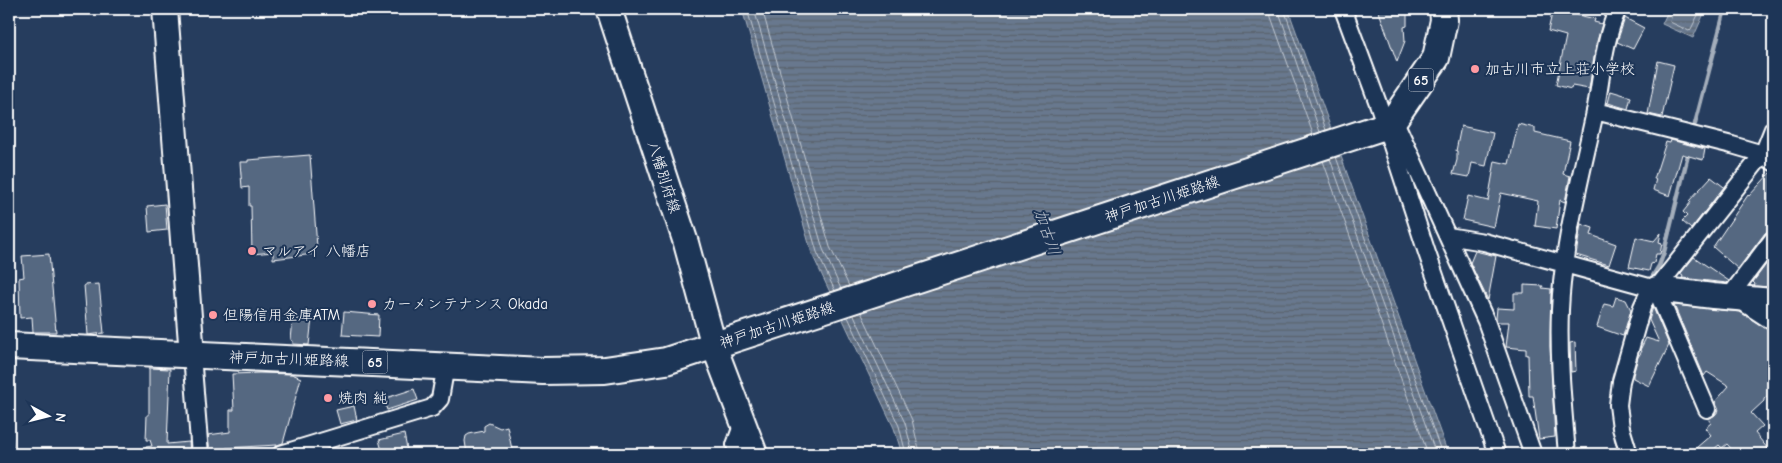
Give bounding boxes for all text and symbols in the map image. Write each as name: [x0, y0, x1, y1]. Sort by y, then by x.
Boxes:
place label: 加古川市立上荘小学校: [1485, 60, 1635, 78]
marker: 加古川市立上荘小学校: [1469, 63, 1481, 75]
road number: 65: [1408, 68, 1434, 92]
street label: 八幡別府線: [644, 139, 684, 215]
street label: 神戸加古川姫路線: [1102, 172, 1222, 226]
water label: 加古川: [1031, 207, 1063, 258]
place label: マルアイ 八幡店: [262, 242, 371, 260]
marker: マルアイ 八幡店: [246, 245, 258, 257]
place label: カーメンテナンス Okada: [382, 295, 548, 313]
marker: カーメンテナンス Okada: [366, 298, 378, 310]
street label: 神戸加古川姫路線: [717, 298, 837, 352]
place label: 但陽信用金庫ATM: [223, 306, 340, 324]
marker: 但陽信用金庫ATM: [207, 309, 219, 321]
street label: 神戸加古川姫路線: [229, 348, 349, 370]
road number: 65: [362, 351, 388, 374]
place label: 焼肉 純: [338, 389, 388, 407]
north arrow: [22, 390, 72, 440]
marker: 焼肉 純: [322, 392, 334, 404]
text: N: [51, 412, 69, 423]

